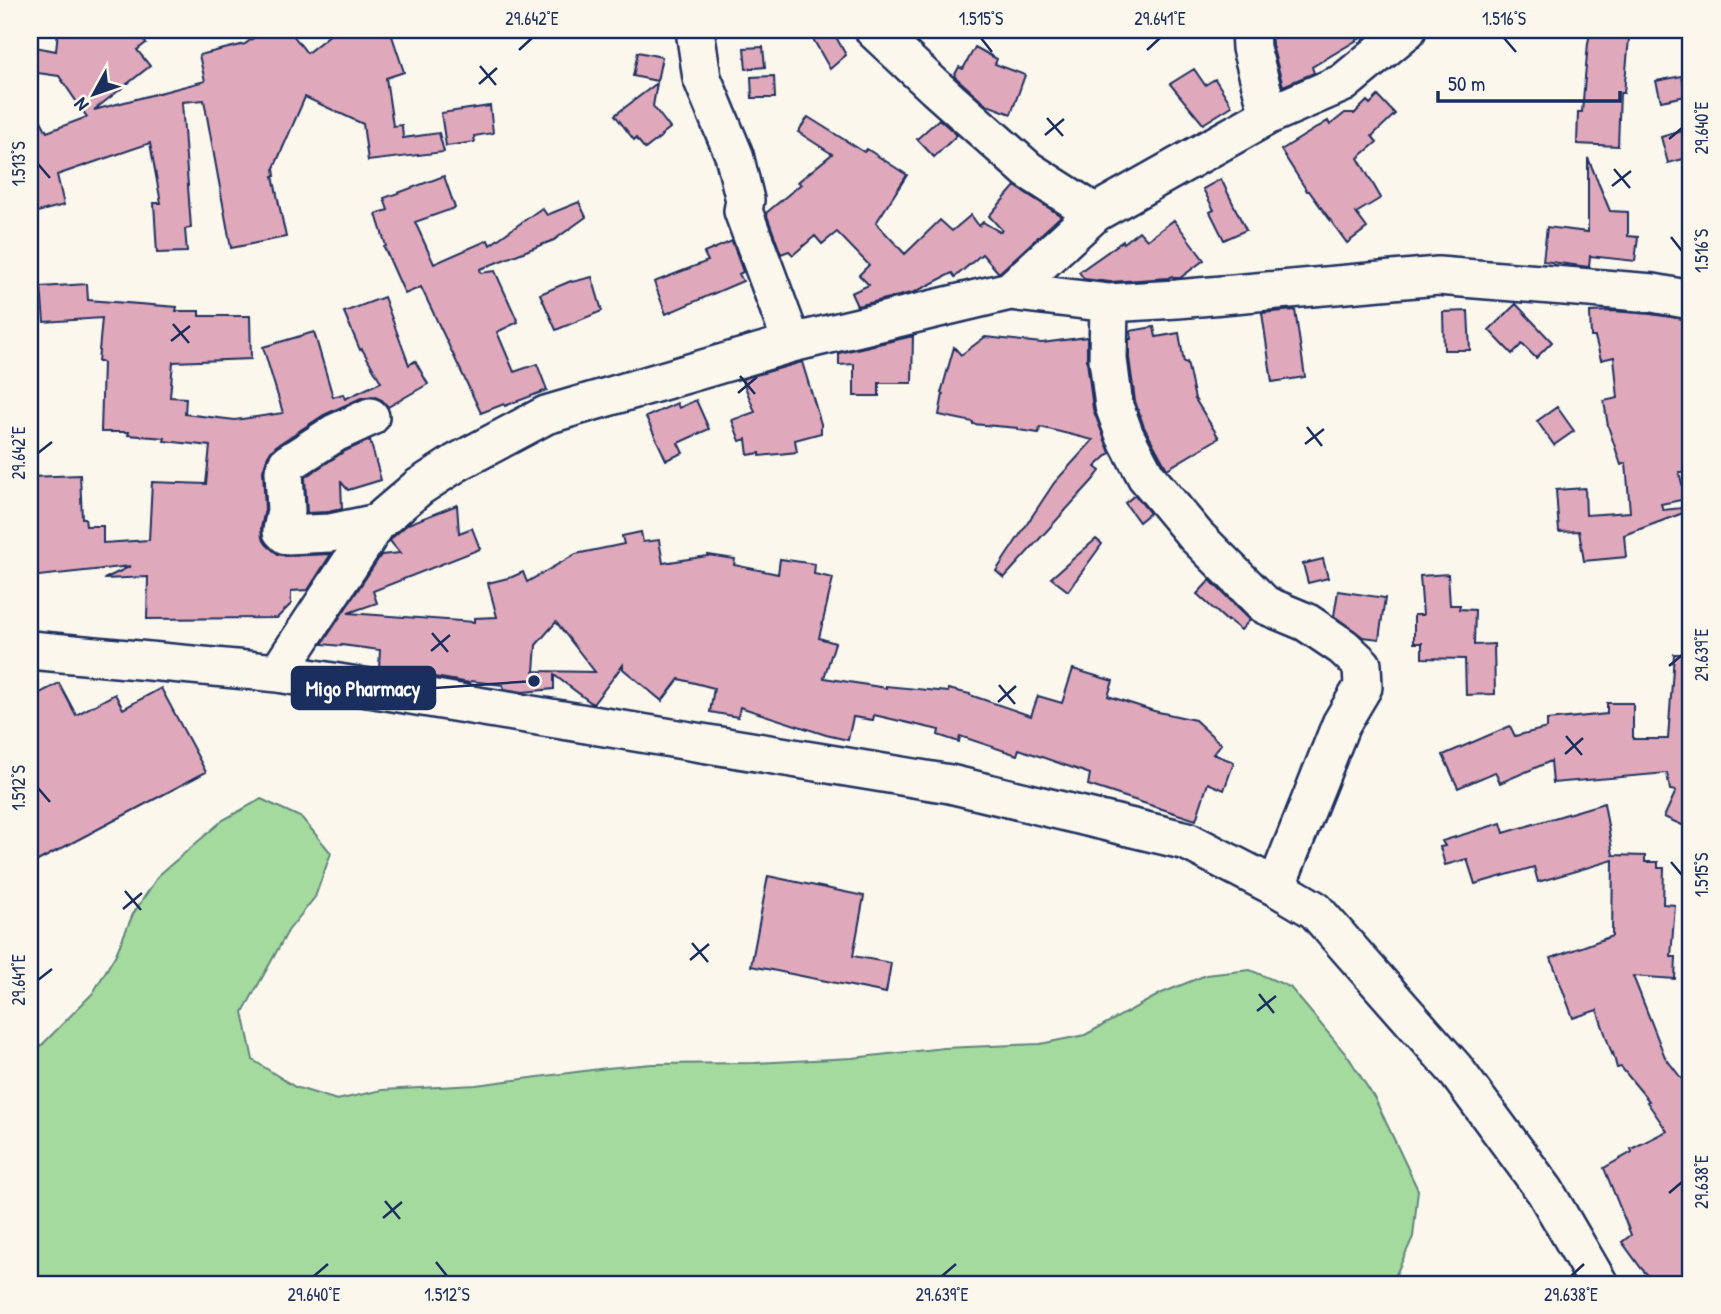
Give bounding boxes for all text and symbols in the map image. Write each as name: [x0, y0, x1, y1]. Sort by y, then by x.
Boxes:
text: 29.642°E: [505, 6, 559, 31]
text: 1.515°S: [959, 6, 1003, 31]
text: 29.641°E: [1134, 6, 1186, 31]
text: 1.516°S: [1482, 6, 1526, 31]
north arrow: [60, 60, 130, 130]
scale bar: [1438, 60, 1620, 104]
text: 50 m: [1448, 69, 1485, 98]
text: N: [68, 93, 94, 117]
text: 29.640°E: [1689, 101, 1714, 155]
text: 1.513°S: [6, 141, 31, 187]
text: 1.516°S: [1689, 229, 1714, 273]
text: 29.642°E: [6, 426, 31, 480]
text: 29.639°E: [1689, 629, 1714, 681]
callout: Migo Pharmacy: [292, 667, 435, 709]
text: Migo Pharmacy: [306, 674, 420, 704]
text: 1.512°S: [6, 765, 31, 811]
text: 1.515°S: [1689, 853, 1714, 897]
text: 29.641°E: [6, 954, 31, 1006]
text: 29.638°E: [1689, 1155, 1714, 1209]
text: 29.640°E: [287, 1282, 341, 1307]
text: 1.512°S: [424, 1282, 470, 1307]
text: 29.639°E: [916, 1282, 968, 1307]
text: 29.638°E: [1544, 1282, 1598, 1307]

